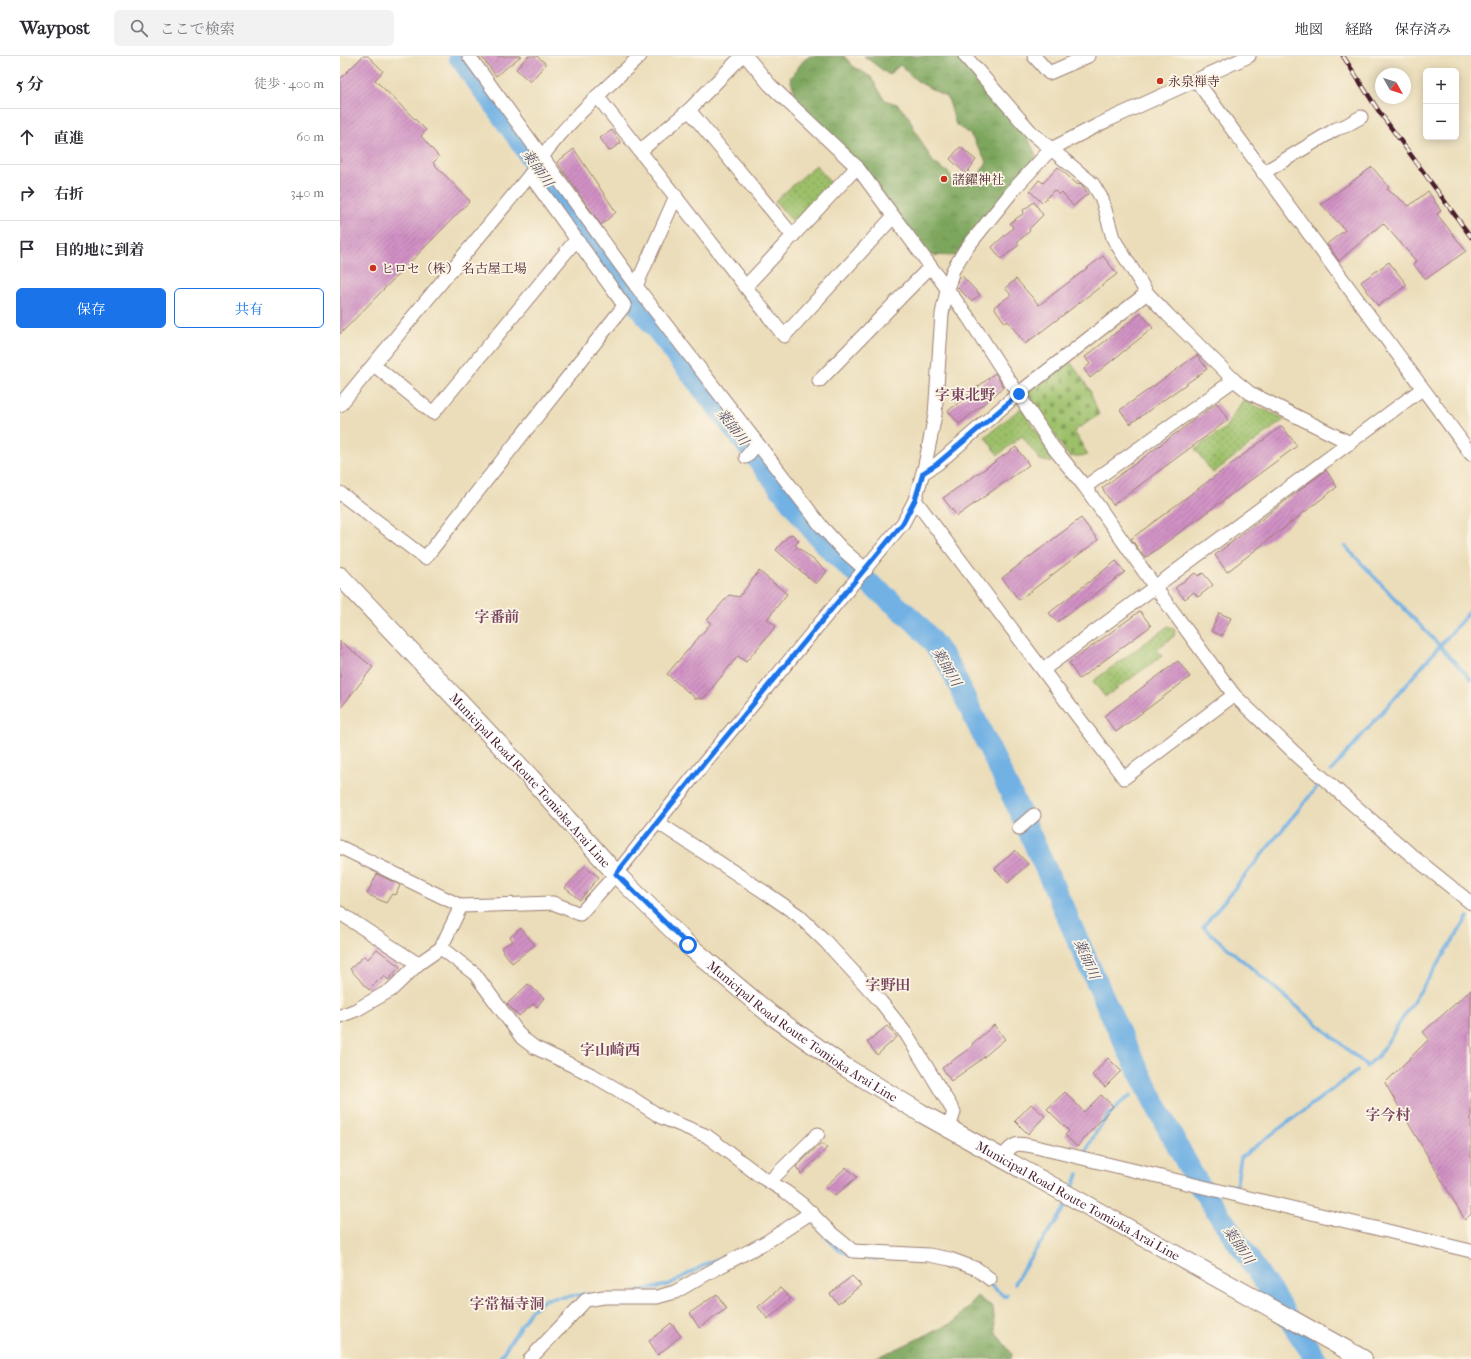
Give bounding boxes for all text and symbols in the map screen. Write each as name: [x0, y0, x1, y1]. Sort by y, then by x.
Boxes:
search box: [114, 10, 394, 46]
text: Waypost: [20, 17, 90, 39]
icon: search: [128, 17, 150, 39]
text: ここで検索: [160, 20, 235, 38]
text: 地図: [1295, 21, 1323, 38]
text: 経路: [1345, 21, 1373, 38]
text: 保存済み: [1395, 21, 1451, 38]
north arrow: [1375, 68, 1411, 104]
map controls: [1423, 68, 1459, 140]
button: +: [1423, 68, 1459, 104]
text: 5 分: [16, 74, 44, 94]
place label: 永泉禅寺: [1168, 74, 1220, 89]
text: 徒歩 · 400 m: [254, 76, 324, 91]
marker: 永泉禅寺: [1155, 76, 1165, 86]
button: −: [1423, 104, 1459, 140]
icon: ahead: [16, 126, 38, 148]
text: 直進: [54, 129, 84, 147]
text: 60 m: [296, 129, 324, 144]
water label: 薬師川: [519, 146, 558, 192]
place label: 諸鑃神社: [952, 172, 1004, 187]
marker: 諸鑃神社: [939, 174, 949, 184]
icon: right: [16, 182, 38, 204]
text: 右折: [54, 185, 84, 203]
text: 340 m: [290, 185, 324, 200]
icon: arrive: [16, 238, 38, 260]
text: 目的地に到着: [54, 241, 144, 259]
place label: ヒロセ（株） 名古屋工場: [381, 261, 527, 276]
marker: ヒロセ（株） 名古屋工場: [368, 263, 378, 273]
button: 保存: [16, 288, 166, 328]
button: 共有: [174, 288, 324, 328]
route end: [1010, 385, 1028, 403]
district label: 字東北野: [935, 386, 996, 404]
water label: 薬師川: [713, 406, 753, 451]
district label: 字番前: [474, 608, 520, 626]
water label: 薬師川: [928, 645, 966, 691]
street label: Municipal Road Route Tomioka Arai Line: [446, 690, 614, 871]
route start: [679, 936, 697, 954]
water label: 薬師川: [1070, 937, 1104, 984]
street label: Municipal Road Route Tomioka Arai Line: [704, 958, 901, 1105]
district label: 字野田: [865, 976, 911, 994]
district label: 字山崎西: [580, 1041, 640, 1059]
district label: 字今村: [1365, 1106, 1411, 1124]
street label: Municipal Road Route Tomioka Arai Line: [973, 1138, 1183, 1264]
water label: 薬師川: [1220, 1223, 1258, 1269]
district label: 字常福寺洞: [469, 1295, 545, 1313]

